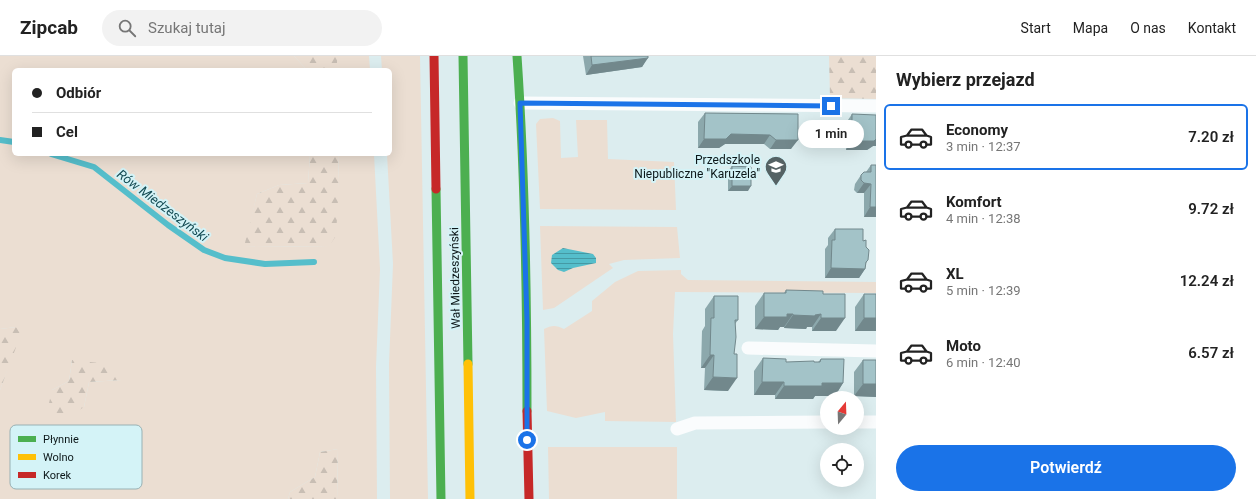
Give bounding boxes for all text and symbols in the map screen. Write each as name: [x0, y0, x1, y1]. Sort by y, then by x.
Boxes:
search box: [102, 10, 382, 46]
text: Zipcab: [20, 16, 78, 39]
icon: search: [116, 17, 138, 39]
text: Szukaj tutaj: [148, 19, 226, 37]
text: Start: [1021, 20, 1051, 36]
text: Mapa: [1073, 20, 1108, 36]
text: O nas: [1130, 20, 1166, 36]
text: Kontakt: [1188, 20, 1236, 36]
text: Wybierz przejazd: [896, 69, 1035, 90]
text: Odbiór: [56, 84, 101, 102]
route end: [822, 97, 840, 115]
icon: car: [898, 119, 934, 155]
callout: 1 min: [798, 120, 864, 148]
text: Economy: [946, 121, 1008, 139]
text: Cel: [56, 123, 78, 141]
text: 1 min: [815, 126, 847, 141]
text: 7.20 zł: [1188, 128, 1234, 146]
text: 3 min · 12:37: [946, 139, 1021, 154]
place label: Przedszkole Niepubliczne "Karuzela": [634, 153, 760, 181]
school or university icon: Przedszkole Niepubliczne "Karuzela": [763, 154, 789, 187]
water label: Rów Miedzeszyński: [114, 166, 212, 245]
icon: car: [898, 191, 934, 227]
text: Komfort: [946, 193, 1002, 211]
text: 9.72 zł: [1188, 200, 1234, 218]
text: 4 min · 12:38: [946, 211, 1021, 226]
street label: Wał Miedzeszyński: [447, 227, 463, 329]
icon: car: [898, 263, 934, 299]
text: XL: [946, 265, 964, 283]
text: 12.24 zł: [1180, 272, 1234, 290]
text: 5 min · 12:39: [946, 283, 1021, 298]
icon: car: [898, 335, 934, 371]
text: Moto: [946, 337, 981, 355]
text: 6.57 zł: [1188, 344, 1234, 362]
text: 6 min · 12:40: [946, 355, 1021, 370]
north arrow: [820, 391, 864, 435]
map controls: [820, 391, 864, 487]
legend: [10, 425, 142, 489]
route start: [518, 431, 536, 449]
text: Płynnie: [43, 433, 79, 446]
button: locate: [820, 443, 864, 487]
button: Potwierdź: [896, 445, 1236, 491]
text: Wolno: [43, 451, 74, 464]
text: Korek: [43, 469, 71, 482]

